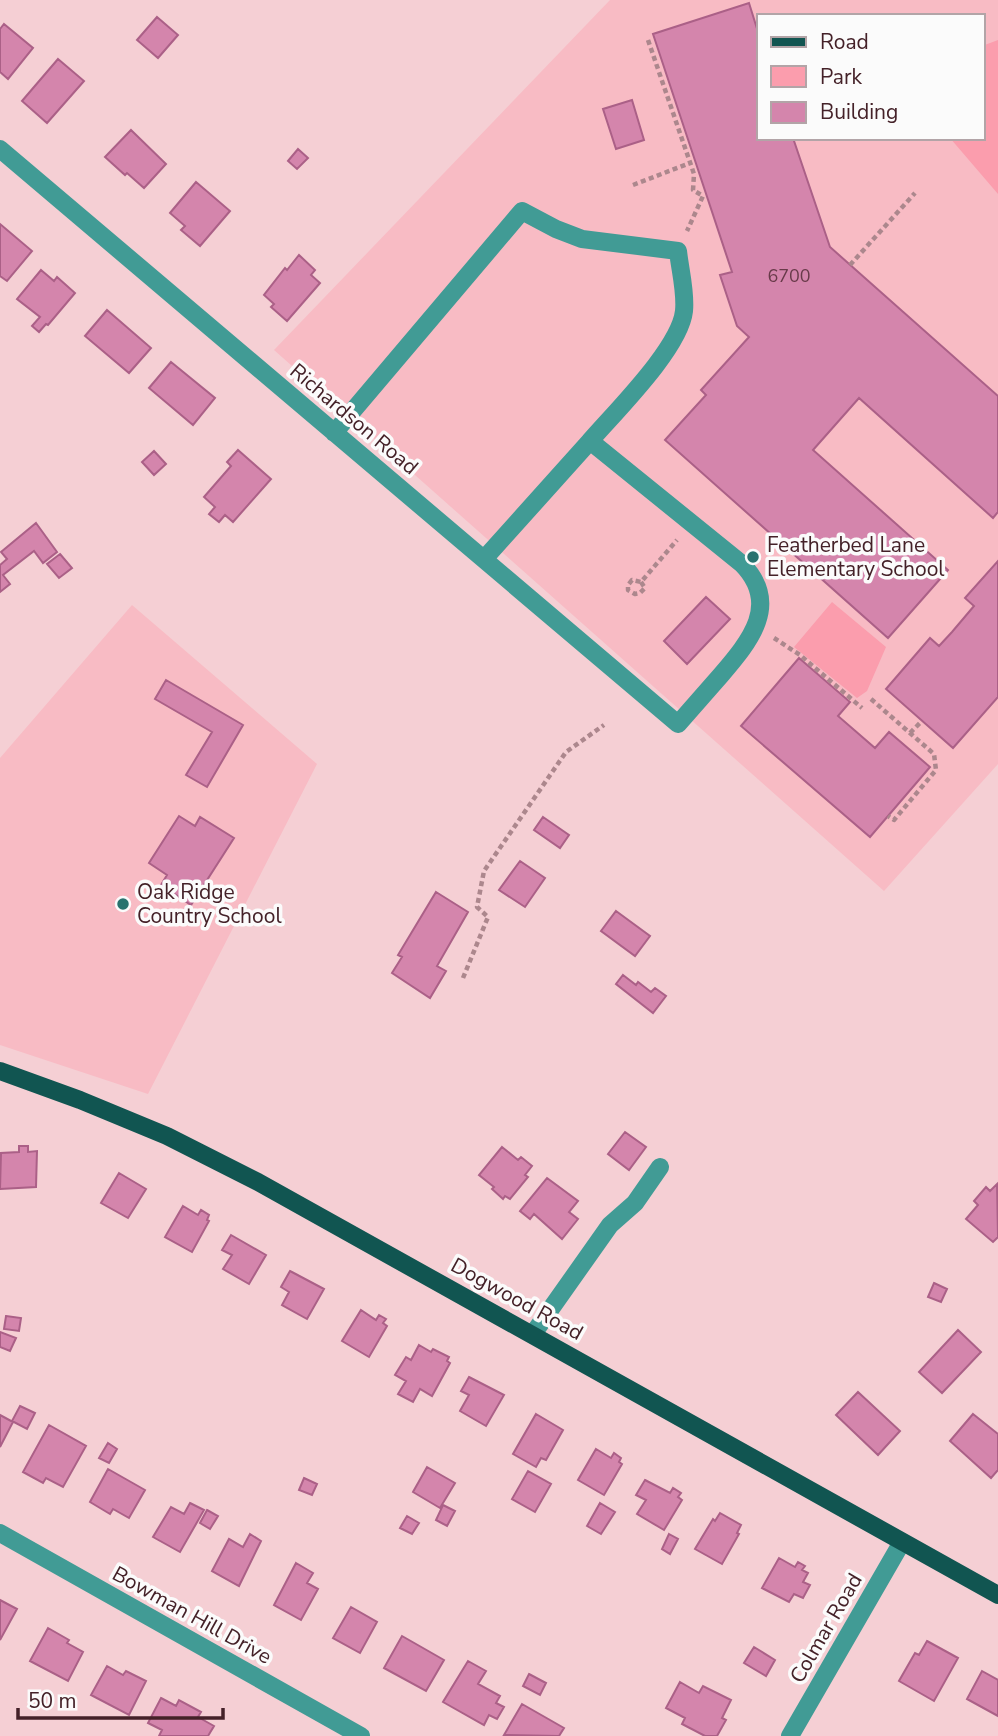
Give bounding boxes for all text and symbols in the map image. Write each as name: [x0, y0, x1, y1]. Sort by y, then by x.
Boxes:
legend: [757, 14, 984, 140]
text: Road: [820, 28, 869, 56]
text: Park: [820, 63, 862, 91]
text: Building: [820, 98, 898, 126]
house number: 6700: [767, 264, 811, 288]
street label: Richardson Road: [284, 357, 424, 481]
place label: Featherbed Lane Elementary School: [767, 531, 945, 583]
marker: Featherbed Lane Elementary School: [745, 549, 761, 565]
place label: Oak Ridge Country School: [137, 878, 282, 930]
marker: Oak Ridge Country School: [115, 896, 131, 912]
street label: Dogwood Road: [446, 1251, 588, 1347]
street label: Bowman Hill Drive: [107, 1560, 277, 1670]
street label: Colmar Road: [783, 1568, 869, 1688]
scale bar: [18, 1676, 222, 1720]
text: 50 m: [28, 1687, 77, 1715]

